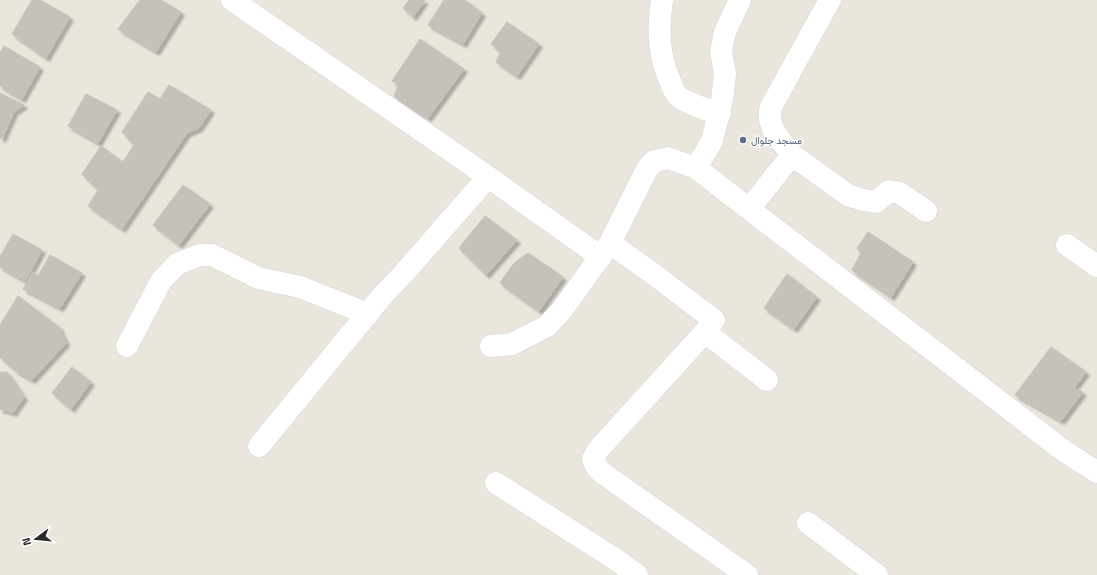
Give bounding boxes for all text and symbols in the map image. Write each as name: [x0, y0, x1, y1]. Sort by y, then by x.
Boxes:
place label: مسجد جلوال: [751, 133, 802, 148]
marker: مسجد جلوال: [738, 135, 748, 145]
north arrow: [16, 519, 56, 559]
text: N: [18, 536, 35, 548]

